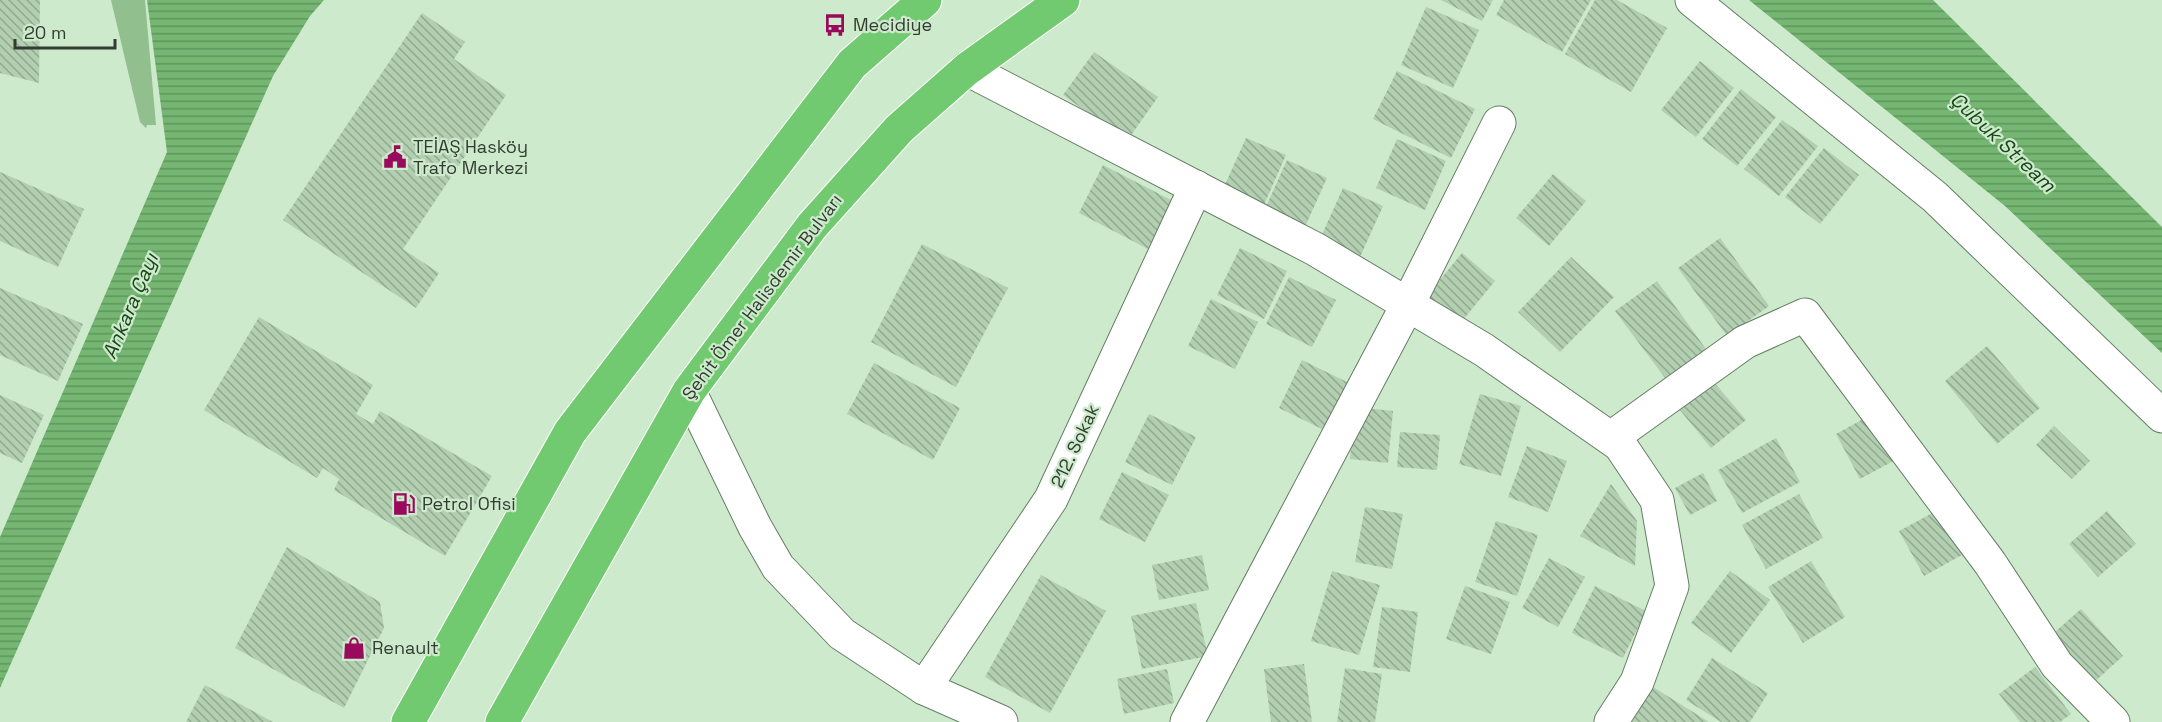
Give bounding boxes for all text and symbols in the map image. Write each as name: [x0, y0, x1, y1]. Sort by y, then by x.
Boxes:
scale bar: [15, 12, 116, 50]
bus stop icon: Mecidiye: [822, 12, 848, 38]
place label: Mecidiye: [853, 13, 932, 36]
text: 20 m: [24, 21, 67, 44]
water label: Çubuk Stream: [1945, 86, 2062, 198]
place label: TEİAŞ Hasköy Trafo Merkezi: [413, 135, 528, 179]
public building icon: TEİAŞ Hasköy Trafo Merkezi: [382, 144, 408, 170]
street label: Şehit Ömer Halisdemir Bulvarı: [677, 189, 847, 404]
water label: Ankara Çayı: [96, 248, 164, 363]
street label: 212. Sokak: [1045, 400, 1104, 491]
fuel station icon: Petrol Ofisi: [391, 491, 417, 517]
place label: Petrol Ofisi: [422, 492, 516, 515]
shop icon: Renault: [341, 635, 367, 661]
place label: Renault: [372, 636, 439, 659]

